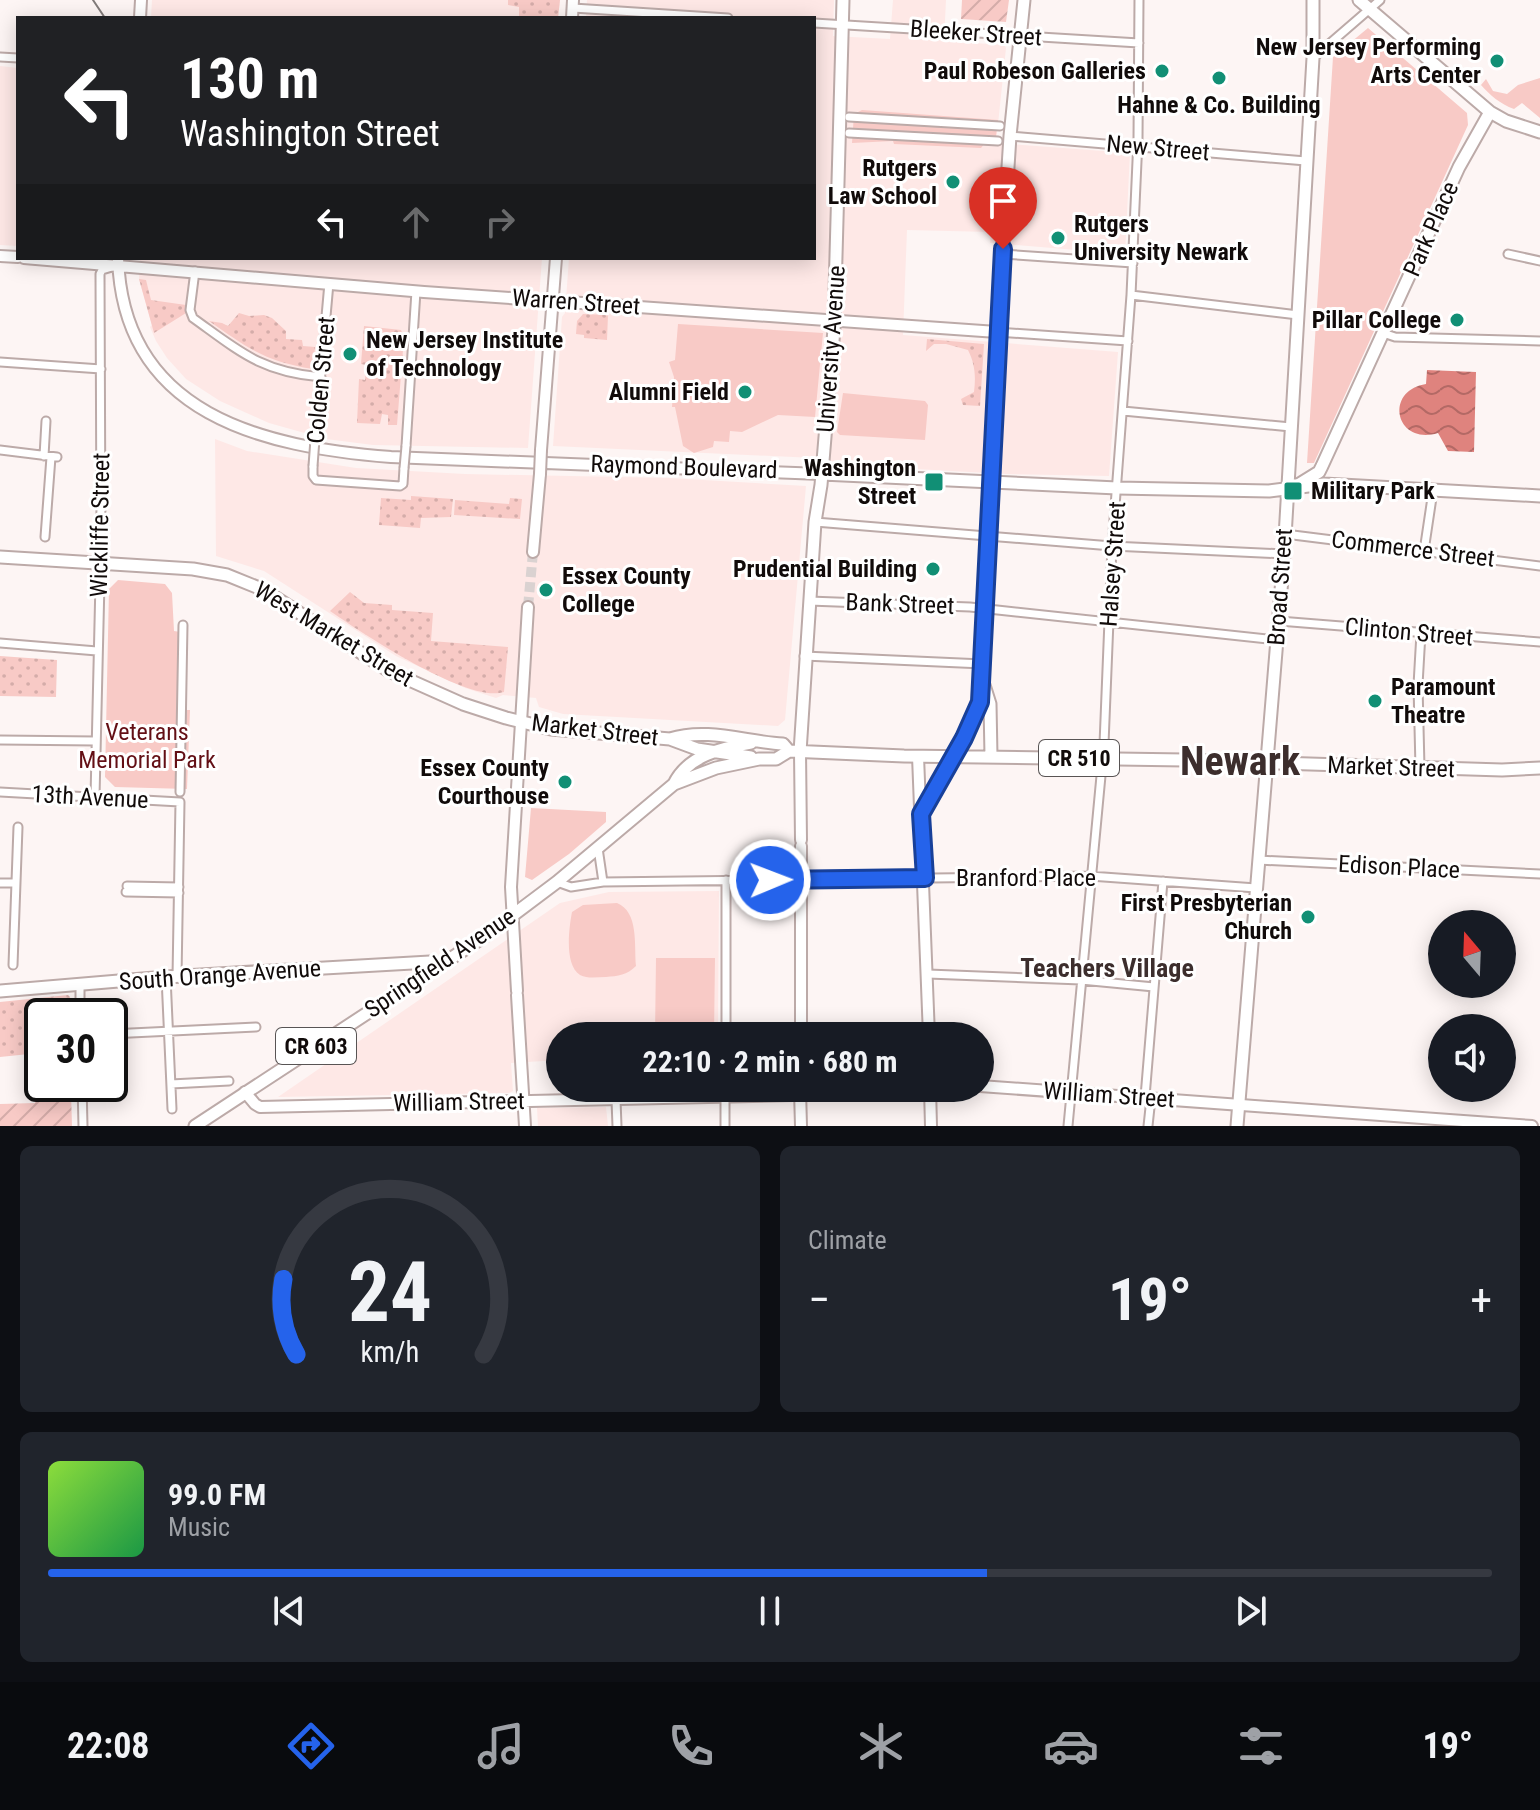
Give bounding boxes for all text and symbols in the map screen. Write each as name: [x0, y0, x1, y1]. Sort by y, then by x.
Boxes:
street label: Bleeker Street: [909, 14, 1043, 52]
place label: New Jersey Performing Arts Center: [1256, 33, 1481, 89]
text: 130 m: [180, 46, 319, 112]
icon: left: [48, 48, 152, 152]
marker: New Jersey Performing Arts Center: [1488, 52, 1506, 70]
place label: Paul Robeson Galleries: [924, 57, 1146, 85]
marker: Paul Robeson Galleries: [1153, 62, 1171, 80]
marker: Hahne & Co. Building: [1210, 69, 1228, 87]
place label: Hahne & Co. Building: [1117, 91, 1321, 119]
text: Washington Street: [180, 113, 440, 155]
street label: New Street: [1105, 130, 1211, 166]
place label: Rutgers Law School: [828, 154, 937, 210]
pin: [969, 167, 1037, 249]
marker: Rutgers Law School: [944, 173, 962, 191]
street label: Park Place: [1398, 177, 1464, 281]
icon: arrive: [981, 179, 1025, 223]
icon: left: [310, 200, 354, 244]
icon: ahead: [394, 200, 438, 244]
icon: right: [478, 200, 522, 244]
place label: Rutgers University Newark: [1074, 210, 1249, 266]
marker: Rutgers University Newark: [1049, 229, 1067, 247]
street label: University Avenue: [811, 265, 851, 433]
street label: Warren Street: [511, 284, 641, 320]
place label: Pillar College: [1312, 306, 1441, 334]
marker: Pillar College: [1448, 311, 1466, 329]
street label: Colden Street: [301, 315, 341, 445]
place label: New Jersey Institute of Technology: [366, 326, 563, 382]
marker: New Jersey Institute of Technology: [341, 345, 359, 363]
place label: Alumni Field: [609, 378, 729, 406]
marker: Alumni Field: [736, 383, 754, 401]
street label: Raymond Boulevard: [590, 450, 778, 484]
street label: Wickliffe Street: [85, 452, 115, 598]
place label: Washington Street: [804, 454, 916, 510]
marker: Washington Street: [923, 471, 945, 493]
place label: Military Park: [1311, 477, 1435, 505]
marker: Military Park: [1282, 480, 1304, 502]
street label: Halsey Street: [1095, 500, 1131, 628]
street label: Commerce Street: [1330, 525, 1496, 573]
street label: Broad Street: [1262, 527, 1298, 647]
place label: Prudential Building: [733, 555, 917, 583]
marker: Prudential Building: [924, 560, 942, 578]
place label: Essex County College: [562, 562, 691, 618]
street label: West Market Street: [249, 576, 419, 692]
marker: Essex County College: [537, 581, 555, 599]
street label: Bank Street: [845, 588, 955, 620]
street label: Clinton Street: [1344, 612, 1474, 652]
place label: Paramount Theatre: [1391, 673, 1495, 729]
marker: Paramount Theatre: [1366, 692, 1384, 710]
street label: Market Street: [530, 708, 660, 752]
park label: Veterans Memorial Park: [78, 718, 216, 774]
district label: Newark: [1180, 738, 1301, 785]
road number: CR 510: [1039, 740, 1119, 776]
street label: Market Street: [1327, 751, 1455, 783]
place label: Essex County Courthouse: [420, 754, 549, 810]
marker: Essex County Courthouse: [556, 773, 574, 791]
street label: 13th Avenue: [31, 780, 149, 814]
position arrow: [728, 838, 812, 922]
street label: Edison Place: [1337, 850, 1461, 884]
street label: Branford Place: [956, 864, 1096, 892]
place label: First Presbyterian Church: [1121, 889, 1292, 945]
street label: Springfield Avenue: [359, 902, 521, 1024]
marker: First Presbyterian Church: [1299, 908, 1317, 926]
north arrow: [1428, 910, 1516, 998]
map controls: [1428, 910, 1516, 1102]
district label: Teachers Village: [1020, 953, 1194, 983]
street label: South Orange Avenue: [118, 954, 322, 996]
speed limit sign: 30: [24, 998, 128, 1102]
button: sound: [1428, 1014, 1516, 1102]
road number: CR 603: [276, 1028, 356, 1064]
text: 22:10 · 2 min · 680 m: [643, 1044, 897, 1079]
street label: William Street: [1042, 1076, 1176, 1114]
street label: William Street: [393, 1087, 525, 1117]
text: Climate: [808, 1225, 887, 1255]
text: 24: [348, 1244, 432, 1341]
text: 19°: [1108, 1264, 1192, 1335]
text: −: [808, 1274, 830, 1326]
text: +: [1470, 1274, 1492, 1326]
text: km/h: [361, 1335, 419, 1369]
text: 99.0 FM: [168, 1477, 266, 1512]
text: Music: [168, 1512, 230, 1542]
icon: previous: [267, 1589, 311, 1633]
icon: pause: [748, 1589, 792, 1633]
icon: next: [1229, 1589, 1273, 1633]
icon: directions: [283, 1718, 339, 1774]
icon: music: [473, 1718, 529, 1774]
icon: phone: [663, 1718, 719, 1774]
icon: climate: [853, 1718, 909, 1774]
icon: car: [1043, 1718, 1099, 1774]
icon: filters: [1233, 1718, 1289, 1774]
text: 22:08: [67, 1725, 150, 1767]
text: 19°: [1423, 1725, 1473, 1767]

